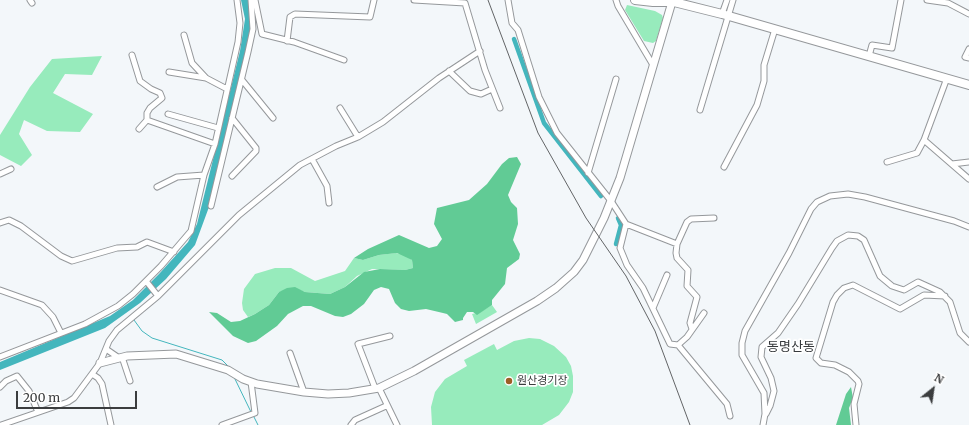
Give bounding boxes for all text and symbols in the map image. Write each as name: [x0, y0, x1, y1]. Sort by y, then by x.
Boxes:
district label: 동명산동: [767, 339, 815, 355]
north arrow: [913, 369, 953, 409]
text: N: [932, 370, 946, 387]
place label: 원산경기장: [517, 374, 568, 388]
marker: 원산경기장: [504, 376, 514, 386]
scale bar: [18, 383, 139, 409]
text: 200 m: [23, 390, 60, 405]

